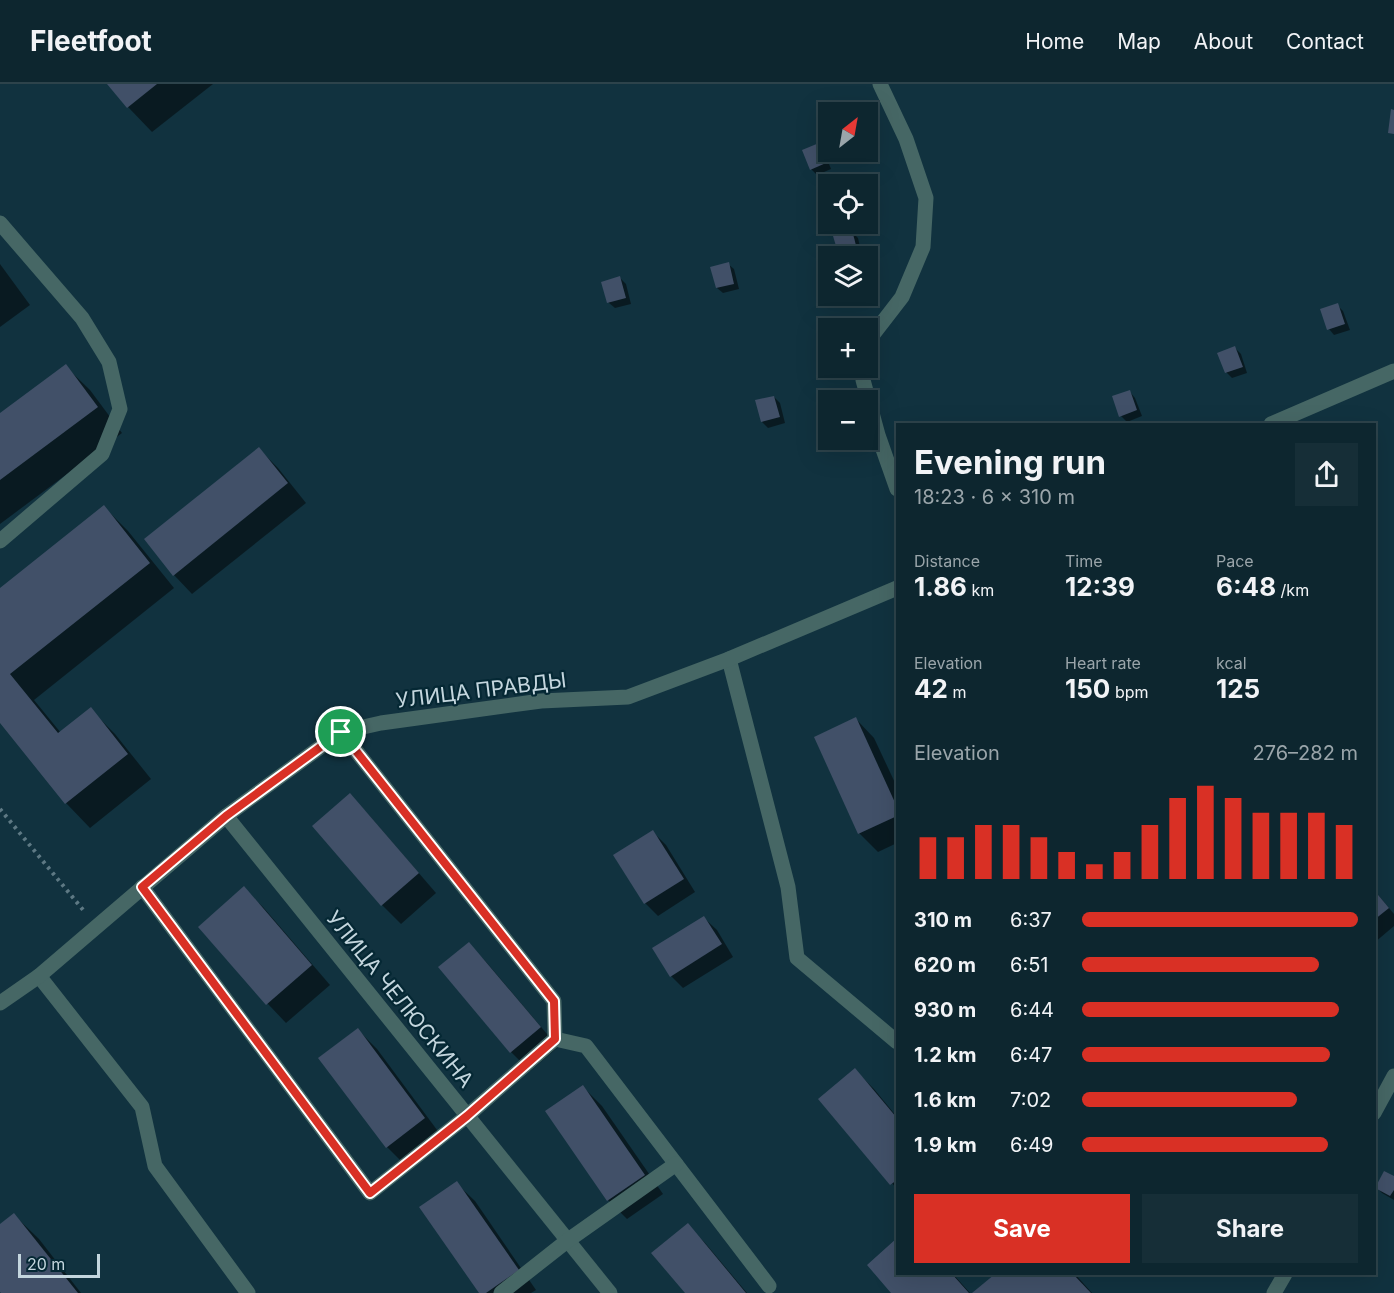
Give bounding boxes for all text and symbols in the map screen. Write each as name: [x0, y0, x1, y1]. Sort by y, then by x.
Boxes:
text: Fleetfoot: [30, 24, 152, 58]
text: Home: [1025, 29, 1084, 54]
text: Map: [1117, 29, 1161, 54]
text: About: [1194, 29, 1253, 54]
text: Contact: [1286, 29, 1364, 54]
north arrow: [818, 102, 878, 162]
map controls: [818, 102, 878, 450]
button: locate: [818, 174, 878, 234]
button: layers: [818, 246, 878, 306]
button: +: [818, 318, 878, 378]
button: −: [818, 390, 878, 450]
text: Evening run: [914, 442, 1106, 482]
button: share: [1295, 443, 1358, 506]
text: 18:23 · 6 × 310 m: [914, 485, 1075, 509]
text: Distance: [914, 551, 980, 571]
text: Time: [1065, 551, 1103, 571]
text: Pace: [1216, 551, 1254, 571]
text: 1.86: [914, 571, 967, 602]
text: 12:39: [1065, 571, 1135, 602]
text: 6:48: [1216, 571, 1276, 602]
text: km: [967, 580, 994, 600]
text: /km: [1276, 580, 1309, 600]
text: Elevation: [914, 653, 983, 673]
text: Heart rate: [1065, 653, 1141, 673]
text: kcal: [1216, 653, 1247, 673]
street label: УЛИЦА ПРАВДЫ: [394, 667, 568, 713]
text: 42: [914, 673, 948, 704]
text: 150: [1065, 673, 1110, 704]
text: 125: [1216, 673, 1260, 704]
text: m: [948, 682, 966, 702]
text: bpm: [1110, 682, 1148, 702]
pin: [315, 706, 366, 757]
icon: arrive: [324, 715, 357, 748]
text: Elevation: [914, 741, 1000, 765]
text: 276–282 m: [1252, 741, 1358, 765]
street label: УЛИЦА ЧЕЛЮСКИНА: [321, 906, 479, 1092]
text: 310 m: [914, 908, 972, 932]
text: 6:37: [1010, 908, 1052, 932]
text: 620 m: [914, 953, 976, 977]
text: 6:51: [1010, 953, 1048, 977]
text: 930 m: [914, 998, 976, 1022]
text: 6:44: [1010, 998, 1054, 1022]
text: 1.2 km: [914, 1043, 977, 1067]
text: 6:47: [1010, 1043, 1052, 1067]
text: 1.6 km: [914, 1088, 976, 1112]
text: 7:02: [1010, 1088, 1051, 1112]
text: 1.9 km: [914, 1133, 977, 1157]
text: 6:49: [1010, 1133, 1054, 1157]
button: Save: [914, 1194, 1130, 1263]
button: Share: [1142, 1194, 1358, 1263]
scale bar: [18, 1251, 100, 1278]
text: 20 m: [27, 1254, 65, 1274]

